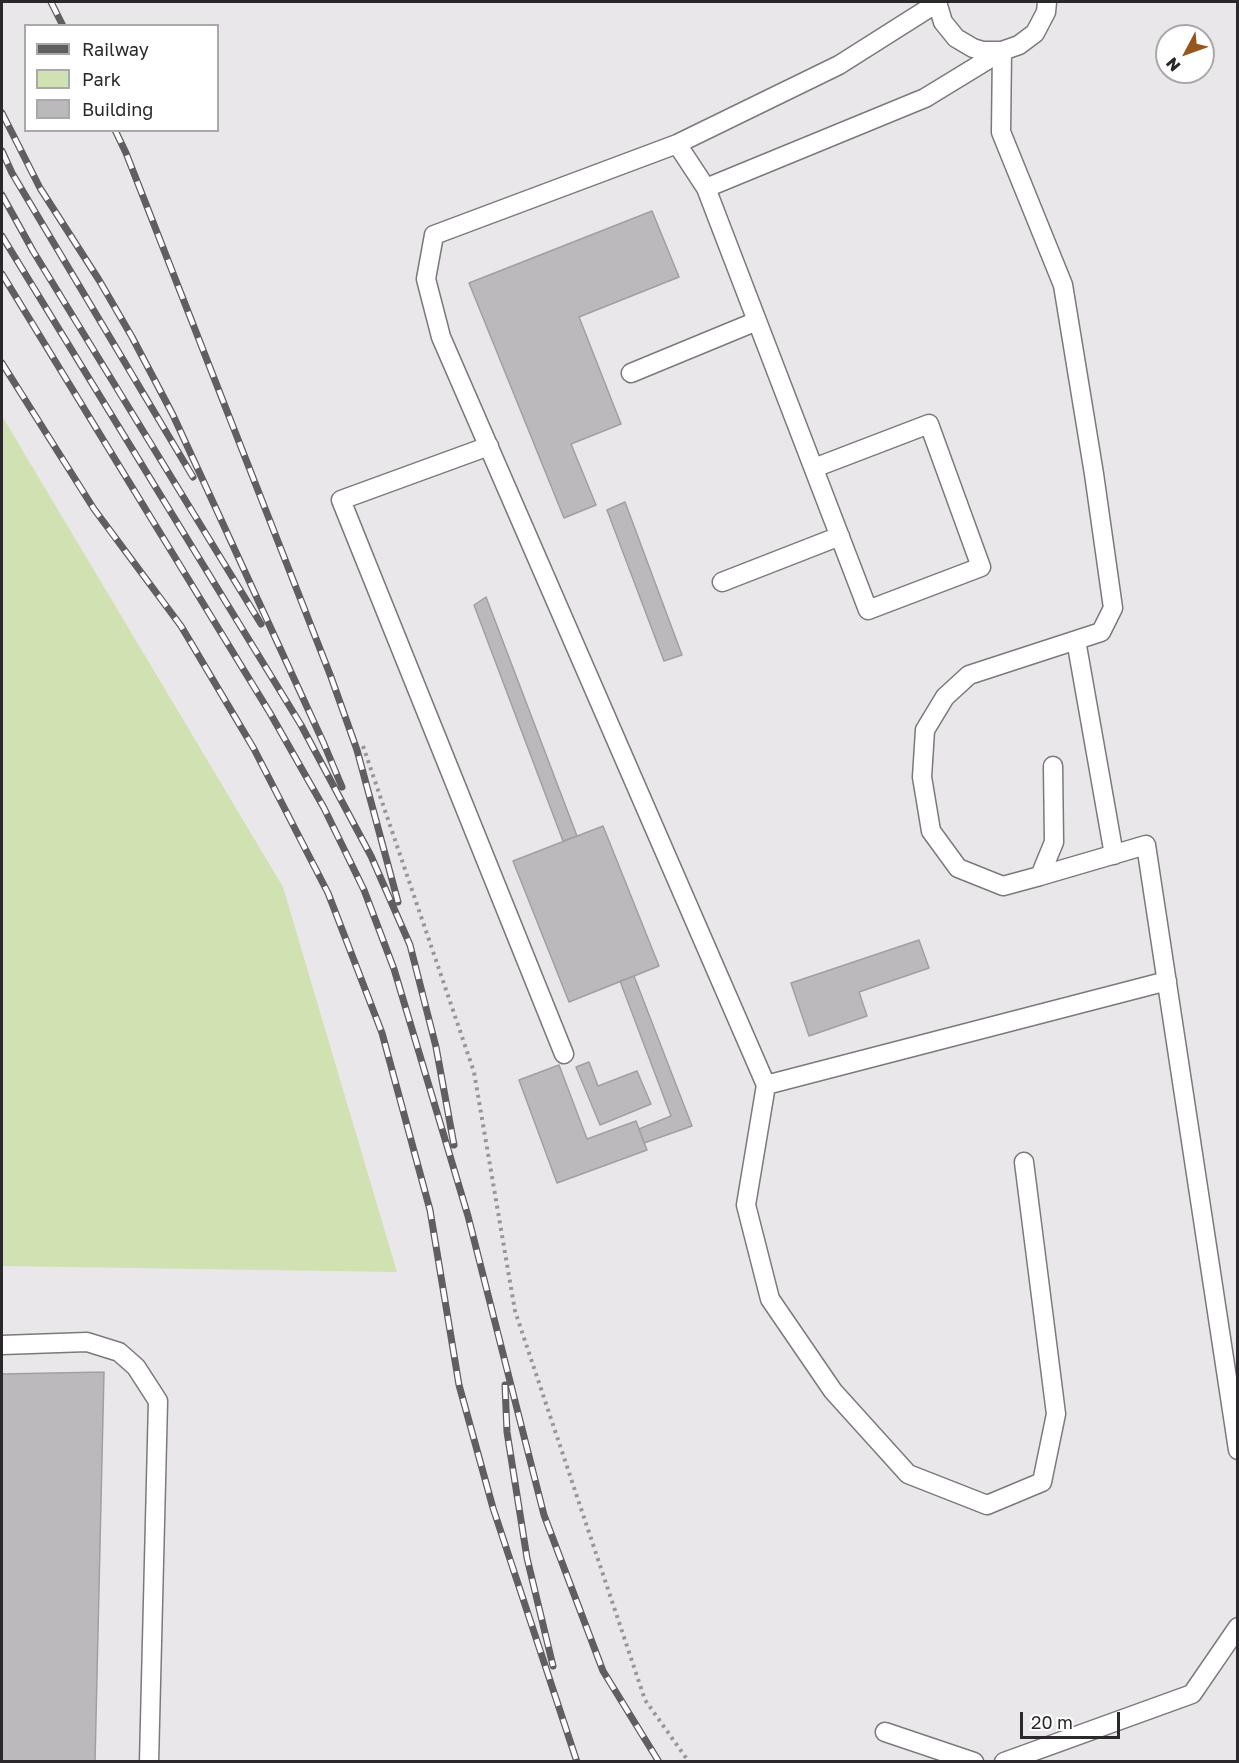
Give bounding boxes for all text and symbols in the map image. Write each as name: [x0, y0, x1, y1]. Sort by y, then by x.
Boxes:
legend: [24, 24, 219, 132]
north arrow: [1155, 24, 1215, 84]
text: Railway: [82, 38, 149, 60]
text: N: [1161, 53, 1184, 76]
text: Park: [82, 68, 121, 90]
text: Building: [82, 98, 153, 120]
scale bar: [1023, 1700, 1124, 1738]
text: 20 m: [1031, 1711, 1073, 1733]

